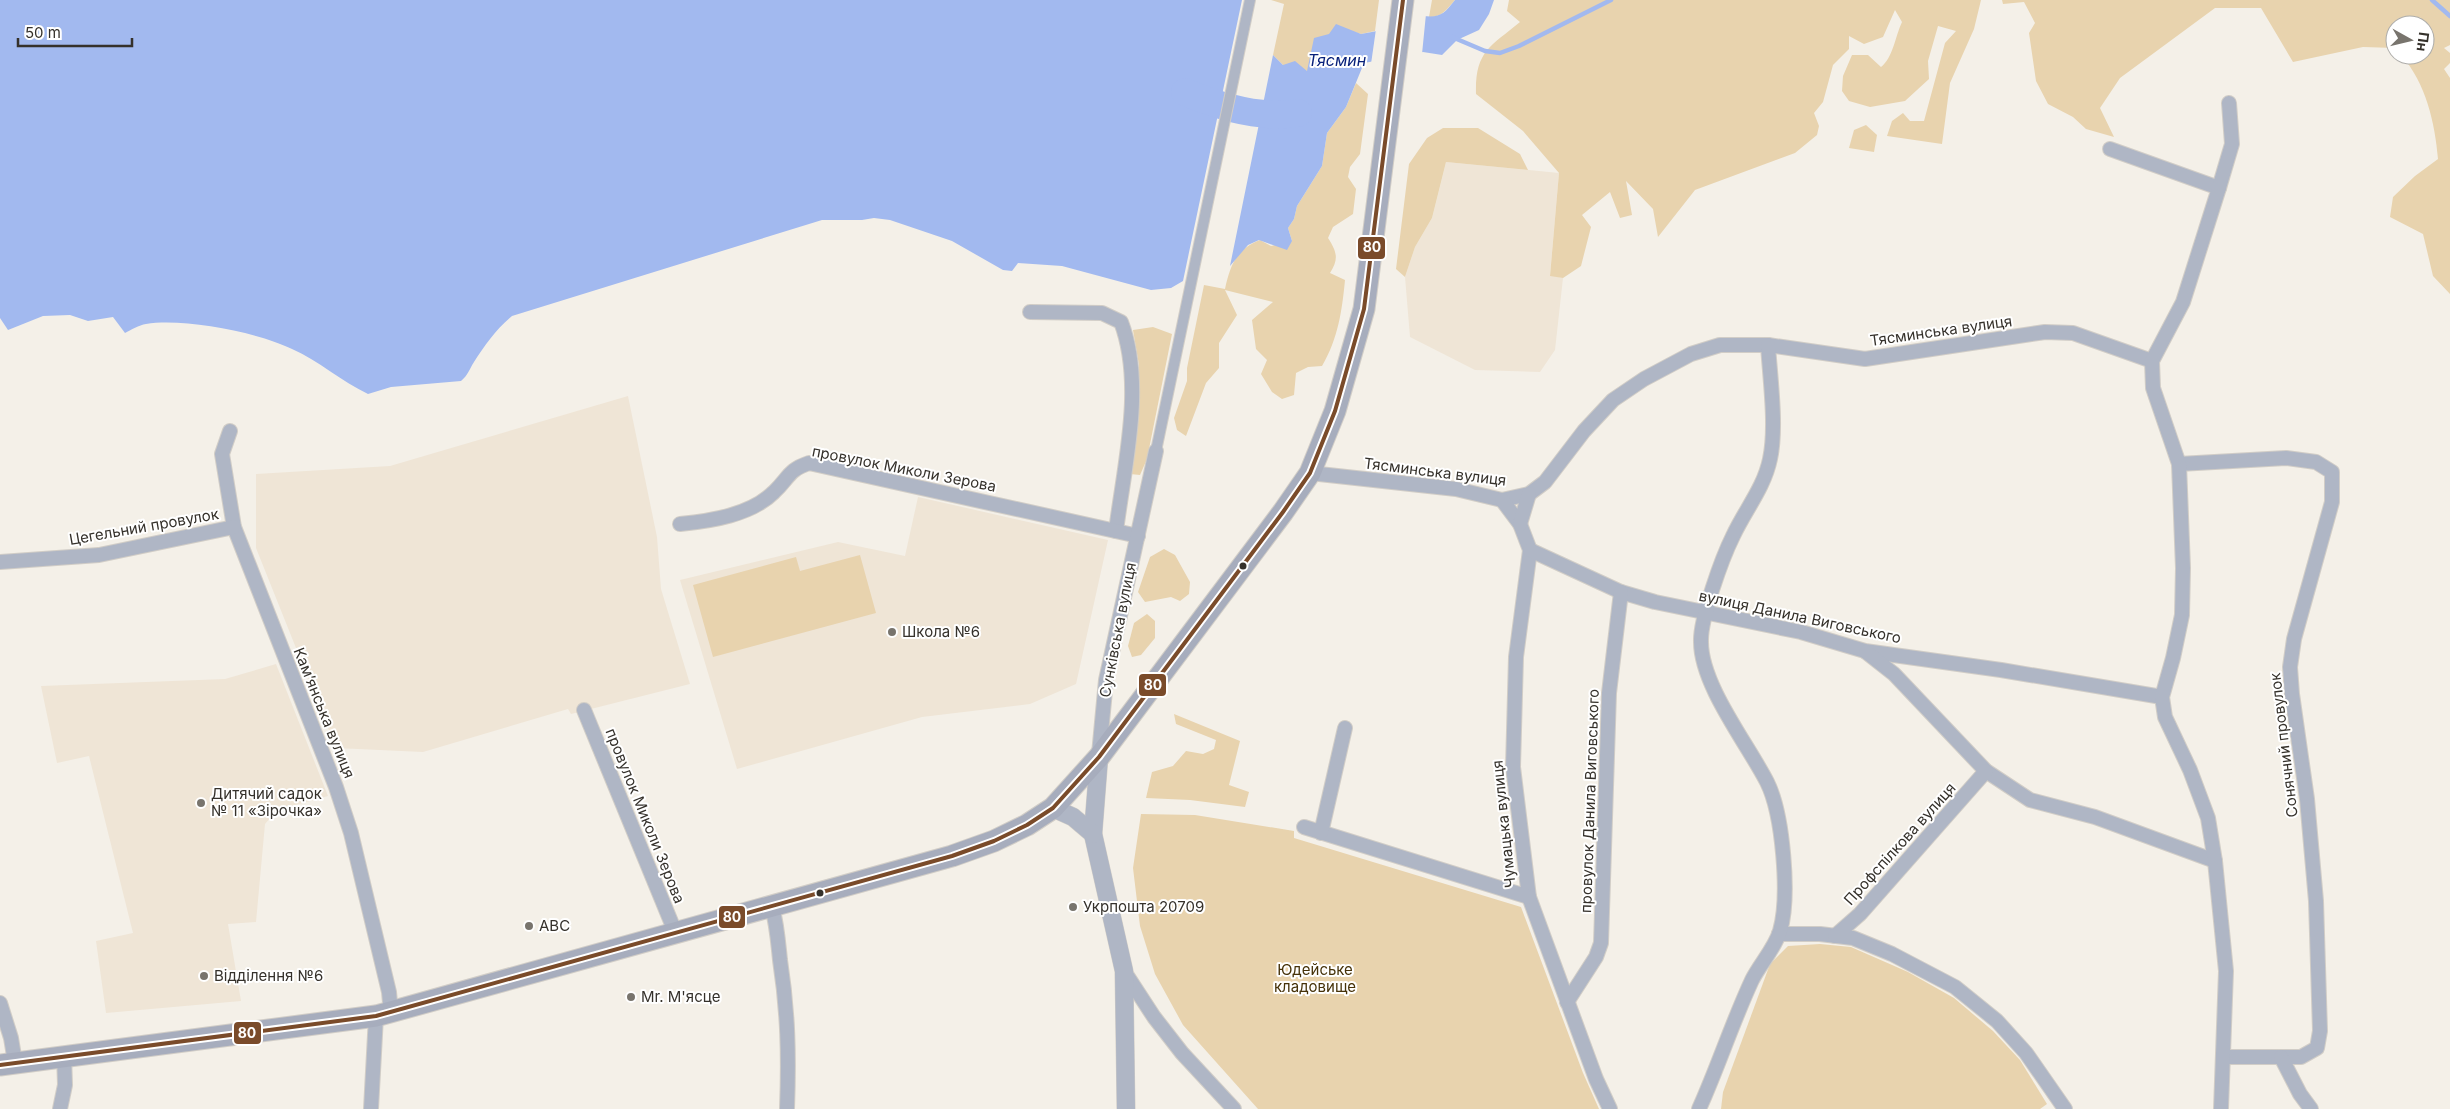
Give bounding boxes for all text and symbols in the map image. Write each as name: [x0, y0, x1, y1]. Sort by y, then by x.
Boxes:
scale bar: [18, 15, 131, 47]
north arrow: [2385, 15, 2435, 65]
text: 50 m: [25, 23, 61, 42]
text: Пн: [2414, 31, 2433, 53]
water label: Тясмин: [1308, 50, 1366, 70]
line badge: 80: [1357, 236, 1386, 260]
text: 80: [1363, 238, 1381, 255]
street label: Тясминська вулиця: [1869, 311, 2013, 350]
street label: провулок Миколи Зерова: [810, 441, 998, 496]
street label: Тясминська вулиця: [1363, 453, 1507, 490]
street label: Цегельний провулок: [68, 504, 220, 549]
street label: Сунківська вулиця: [1095, 561, 1140, 699]
unlabelled marker: [1238, 561, 1248, 571]
street label: вулиця Данила Виговського: [1697, 586, 1903, 647]
place label: Школа №6: [902, 622, 980, 641]
marker: Школа №6: [886, 626, 898, 638]
street label: Камʼянська вулиця: [290, 645, 359, 781]
street label: Сонячний провулок: [2265, 672, 2302, 818]
line badge: 80: [1138, 673, 1167, 697]
text: 80: [1144, 676, 1162, 693]
street label: провулок Данила Виговського: [1576, 689, 1603, 913]
street label: провулок Миколи Зерова: [602, 725, 689, 906]
street label: Чумацька вулиця: [1487, 759, 1520, 889]
street label: Профспілкова вулиця: [1840, 779, 1960, 909]
place label: Дитячий садок № 11 «Зірочка»: [211, 784, 322, 820]
marker: Дитячий садок № 11 «Зірочка»: [195, 797, 207, 809]
unlabelled marker: [815, 888, 825, 898]
place label: Укрпошта 20709: [1083, 897, 1204, 916]
marker: Укрпошта 20709: [1067, 901, 1079, 913]
line badge: 80: [718, 905, 746, 929]
text: 80: [723, 908, 741, 925]
place label: ABC: [539, 916, 570, 935]
marker: ABC: [523, 920, 535, 932]
park label: Юдейське кладовище: [1274, 960, 1356, 996]
place label: Відділення №6: [214, 966, 323, 985]
marker: Відділення №6: [198, 970, 210, 982]
place label: Mr. М'ясце: [641, 987, 720, 1006]
marker: Mr. М'ясце: [625, 991, 637, 1003]
line badge: 80: [233, 1021, 262, 1045]
text: 80: [238, 1024, 256, 1041]

